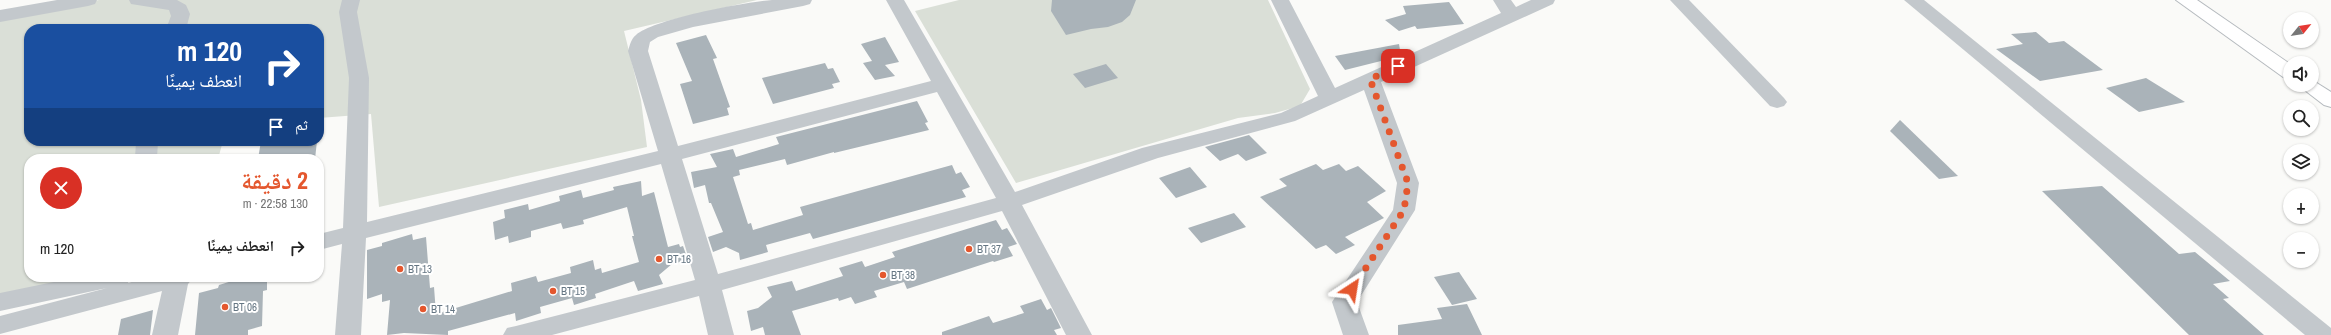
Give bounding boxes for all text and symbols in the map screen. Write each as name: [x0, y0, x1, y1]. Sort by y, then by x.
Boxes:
north arrow: [2283, 12, 2319, 48]
map controls: [2283, 12, 2319, 268]
text: 120 m: [177, 32, 242, 70]
icon: right: [256, 40, 308, 92]
pin: [1381, 49, 1415, 83]
icon: arrive: [1387, 55, 1409, 77]
button: sound: [2283, 56, 2319, 92]
text: انعطف يمينًا: [165, 68, 242, 93]
button: search: [2283, 100, 2319, 136]
text: ثم: [295, 114, 308, 135]
icon: arrive: [265, 116, 287, 138]
button: layers: [2283, 144, 2319, 180]
text: 2 دقيقة: [241, 164, 308, 196]
button: close: [40, 167, 82, 209]
button: +: [2283, 188, 2319, 224]
text: 130 m · 22:58: [243, 195, 308, 212]
button: −: [2283, 232, 2319, 268]
text: انعطف يمينًا: [207, 235, 274, 256]
icon: right: [286, 237, 308, 259]
text: 120 m: [40, 238, 74, 259]
place label: BT 37: [977, 242, 1001, 256]
marker: BT 37: [964, 244, 974, 254]
place label: BT 16: [667, 252, 691, 266]
marker: BT 16: [654, 254, 664, 264]
place label: BT 13: [408, 262, 432, 276]
marker: BT 13: [395, 264, 405, 274]
place label: BT 38: [891, 268, 915, 282]
position arrow: [1331, 268, 1373, 310]
marker: BT 38: [878, 270, 888, 280]
place label: BT 15: [561, 284, 585, 298]
marker: BT 15: [548, 286, 558, 296]
place label: BT 06: [233, 300, 257, 314]
marker: BT 06: [220, 302, 230, 312]
place label: BT 14: [431, 302, 455, 316]
marker: BT 14: [418, 304, 428, 314]

